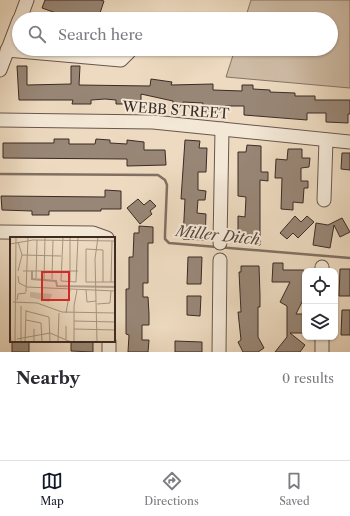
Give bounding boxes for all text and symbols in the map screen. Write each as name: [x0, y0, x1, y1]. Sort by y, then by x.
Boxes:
search box: [12, 12, 338, 56]
icon: search: [26, 23, 48, 45]
text: Search here: [58, 25, 143, 44]
street label: WEBB STREET: [121, 97, 231, 123]
water label: Miller Ditch: [173, 221, 261, 249]
inset map: [10, 237, 115, 342]
map controls: [302, 268, 338, 340]
button: locate: [302, 268, 338, 304]
button: layers: [302, 304, 338, 340]
text: Nearby: [16, 368, 80, 388]
text: 0 results: [282, 370, 334, 386]
tab: Map: [40, 470, 64, 508]
tab: Directions: [144, 470, 199, 508]
tab: Saved: [279, 470, 310, 508]

